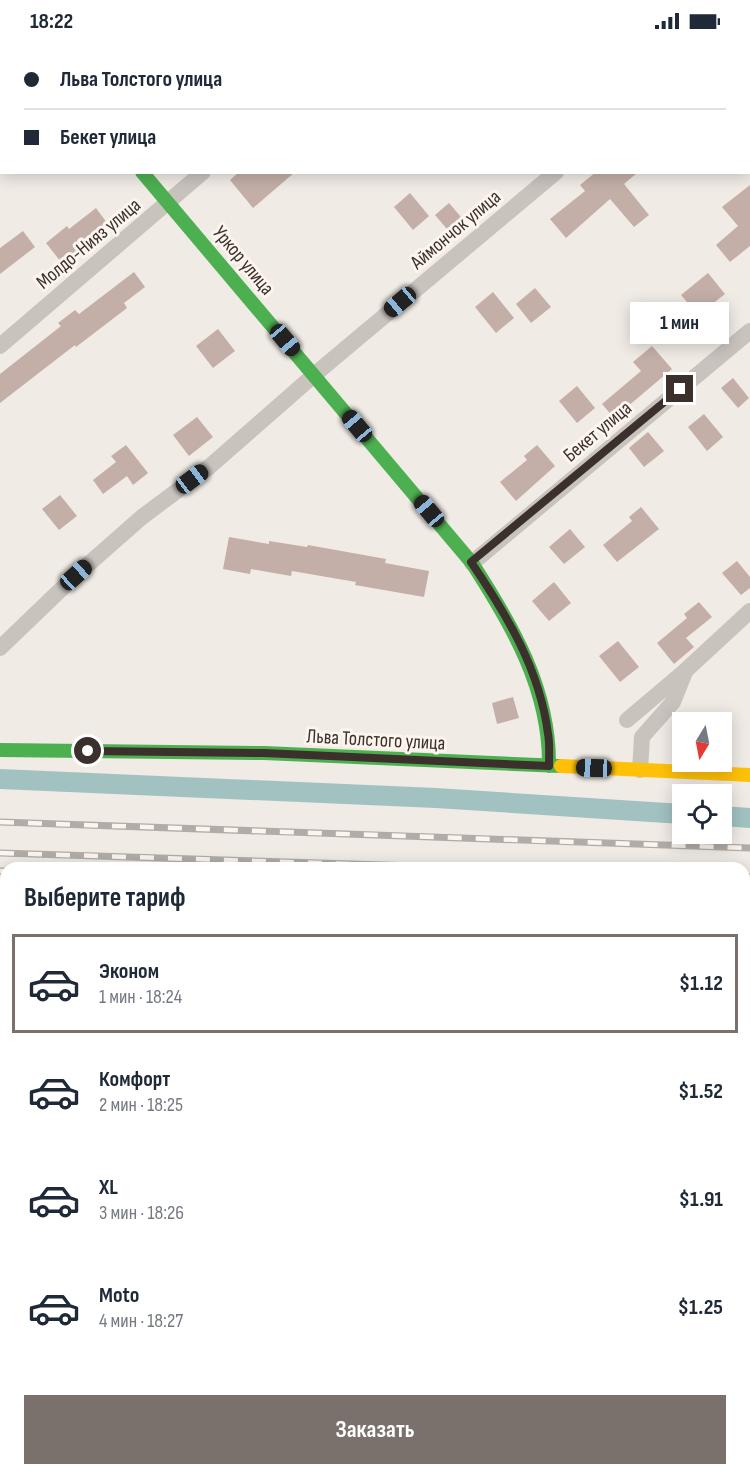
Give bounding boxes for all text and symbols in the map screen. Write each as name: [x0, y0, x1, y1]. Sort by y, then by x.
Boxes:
text: 18:22: [30, 8, 73, 35]
text: Льва Толстого улица: [60, 66, 222, 93]
text: Бекет улица: [60, 124, 156, 151]
street label: Аймончок улица: [405, 185, 506, 275]
street label: Молдо-Нияз улица: [32, 193, 146, 294]
street label: Уркор улица: [207, 221, 279, 300]
car: [380, 284, 420, 320]
callout: 1 мин: [630, 302, 730, 344]
text: 1 мин: [660, 311, 699, 335]
car: [267, 320, 303, 360]
route end: [666, 375, 693, 402]
street label: Бекет улица: [559, 396, 637, 467]
car: [339, 406, 375, 446]
car: [172, 461, 212, 497]
car: [411, 491, 447, 531]
car: [57, 556, 95, 594]
north arrow: [672, 712, 732, 772]
map controls: [672, 712, 732, 844]
street label: Льва Толстого улица: [306, 724, 446, 756]
route start: [74, 737, 101, 764]
car: [576, 758, 612, 778]
button: locate: [672, 784, 732, 844]
text: Выберите тариф: [24, 882, 186, 914]
icon: car: [27, 957, 81, 1011]
text: Эконом: [99, 958, 159, 985]
text: $1.12: [679, 970, 723, 997]
text: 1 мин · 18:24: [99, 985, 182, 1009]
icon: car: [27, 1065, 81, 1119]
text: Комфорт: [99, 1066, 170, 1093]
text: $1.52: [678, 1078, 723, 1105]
text: 2 мин · 18:25: [99, 1093, 183, 1117]
icon: car: [27, 1173, 81, 1227]
text: XL: [99, 1174, 118, 1201]
text: $1.91: [679, 1186, 723, 1213]
text: 3 мин · 18:26: [99, 1201, 184, 1225]
icon: car: [27, 1281, 81, 1335]
text: Moto: [99, 1282, 139, 1309]
text: $1.25: [678, 1294, 723, 1321]
text: 4 мин · 18:27: [99, 1309, 183, 1333]
button: Заказать: [24, 1395, 726, 1464]

